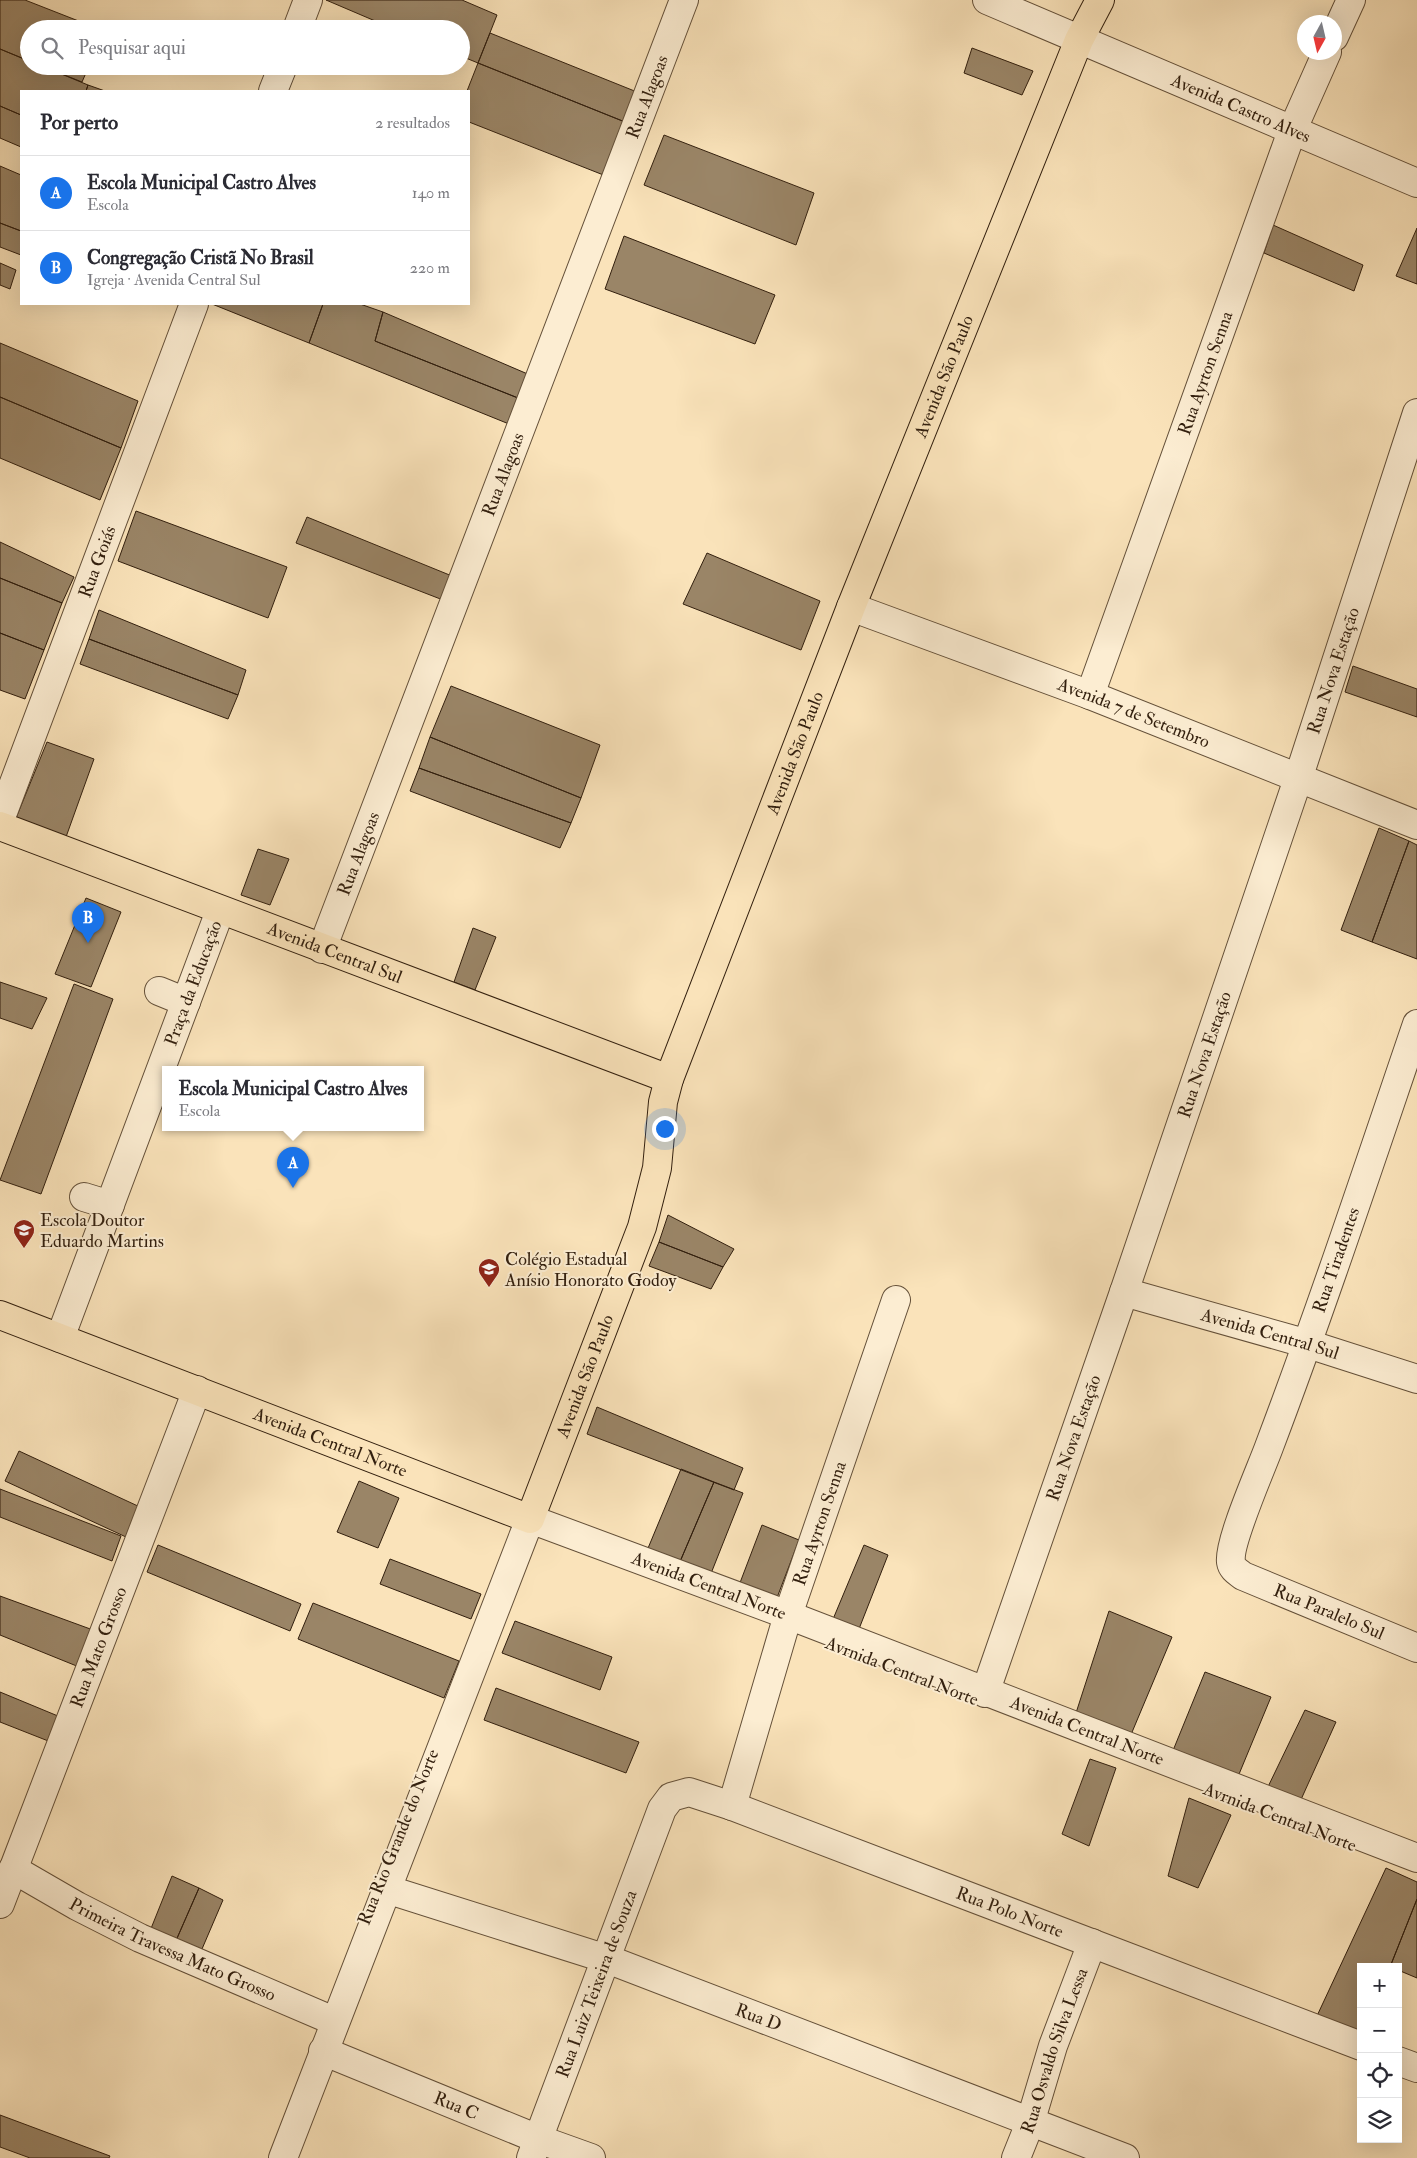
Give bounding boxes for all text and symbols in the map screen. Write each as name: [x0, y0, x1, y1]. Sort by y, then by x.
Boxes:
north arrow: [1297, 15, 1342, 60]
search box: [20, 20, 470, 75]
icon: search: [38, 34, 66, 62]
text: Pesquisar aqui: [78, 36, 186, 60]
street label: Rua Alagoas: [621, 52, 674, 142]
street label: Avenida Castro Alves: [1167, 68, 1314, 148]
text: Por perto: [40, 109, 118, 136]
text: 2 resultados: [375, 113, 450, 133]
text: Escola Municipal Castro Alves: [87, 171, 316, 195]
text: A: [51, 183, 61, 203]
text: 140 m: [412, 183, 450, 203]
text: Escola: [87, 195, 129, 215]
text: Congregação Cristã No Brasil: [87, 246, 314, 270]
text: B: [51, 258, 61, 278]
text: 220 m: [410, 258, 450, 278]
text: Igreja · Avenida Central Sul: [87, 270, 261, 290]
street label: Rua Ayrton Senna: [1173, 308, 1239, 438]
street label: Avenida São Paulo: [909, 312, 979, 442]
street label: Rua Alagoas: [477, 429, 530, 520]
street label: Rua Goiás: [74, 523, 122, 601]
street label: Rua Nova Estação: [1302, 604, 1365, 737]
street label: Avenida 7 de Setembro: [1054, 673, 1213, 754]
street label: Avenida São Paulo: [761, 688, 829, 819]
street label: Rua Alagoas: [332, 809, 385, 899]
pin: B: [72, 902, 104, 943]
street label: Praça da Educação: [159, 917, 228, 1049]
street label: Avenida Central Sul: [263, 917, 406, 989]
street label: Rua Nova Estação: [1173, 988, 1237, 1121]
popup: [162, 1066, 424, 1131]
text: Escola Municipal Castro Alves: [179, 1077, 407, 1101]
text: Escola: [179, 1101, 220, 1121]
your location: [652, 1116, 678, 1142]
pin: A: [277, 1147, 309, 1188]
street label: Rua Tiradentes: [1308, 1204, 1365, 1316]
place label: Escola Doutor Eduardo Martins: [40, 1209, 164, 1253]
school or university icon: Escola Doutor Eduardo Martins: [12, 1218, 36, 1249]
place label: Colégio Estadual Anísio Honorato Godoy: [504, 1248, 677, 1292]
school or university icon: Colégio Estadual Anísio Honorato Godoy: [477, 1257, 501, 1288]
street label: Avenida Central Sul: [1198, 1303, 1342, 1365]
street label: Avenida São Paulo: [551, 1311, 619, 1442]
street label: Rua Nova Estação: [1041, 1372, 1107, 1504]
street label: Avenida Central Norte: [249, 1402, 411, 1483]
street label: Rua Ayrton Senna: [788, 1458, 852, 1589]
street label: Avenida Central Norte: [627, 1547, 790, 1625]
street label: Rua Paralelo Sul: [1270, 1579, 1388, 1645]
street label: Rua Mato Grosso: [65, 1583, 133, 1711]
street label: Avrnida Central Norte: [821, 1631, 982, 1711]
street label: Avenida Central Norte: [1006, 1691, 1168, 1771]
street label: Rua Rio Grande do Norte: [353, 1745, 444, 1928]
street label: Avrnida Central Norte: [1199, 1777, 1360, 1857]
street label: Rua Polo Norte: [953, 1882, 1067, 1944]
street label: Rua Luiz Teixeira de Souza: [551, 1886, 643, 2081]
street label: Primeira Travessa Mato Grosso: [65, 1893, 279, 2007]
map controls: [1357, 1963, 1402, 2143]
button: +: [1357, 1963, 1402, 2008]
street label: Rua Osvaldo Silva Lessa: [1016, 1964, 1094, 2137]
street label: Rua D: [732, 1998, 785, 2037]
button: −: [1357, 2008, 1402, 2053]
button: locate: [1357, 2053, 1402, 2098]
street label: Rua C: [430, 2087, 482, 2125]
button: layers: [1357, 2098, 1402, 2143]

